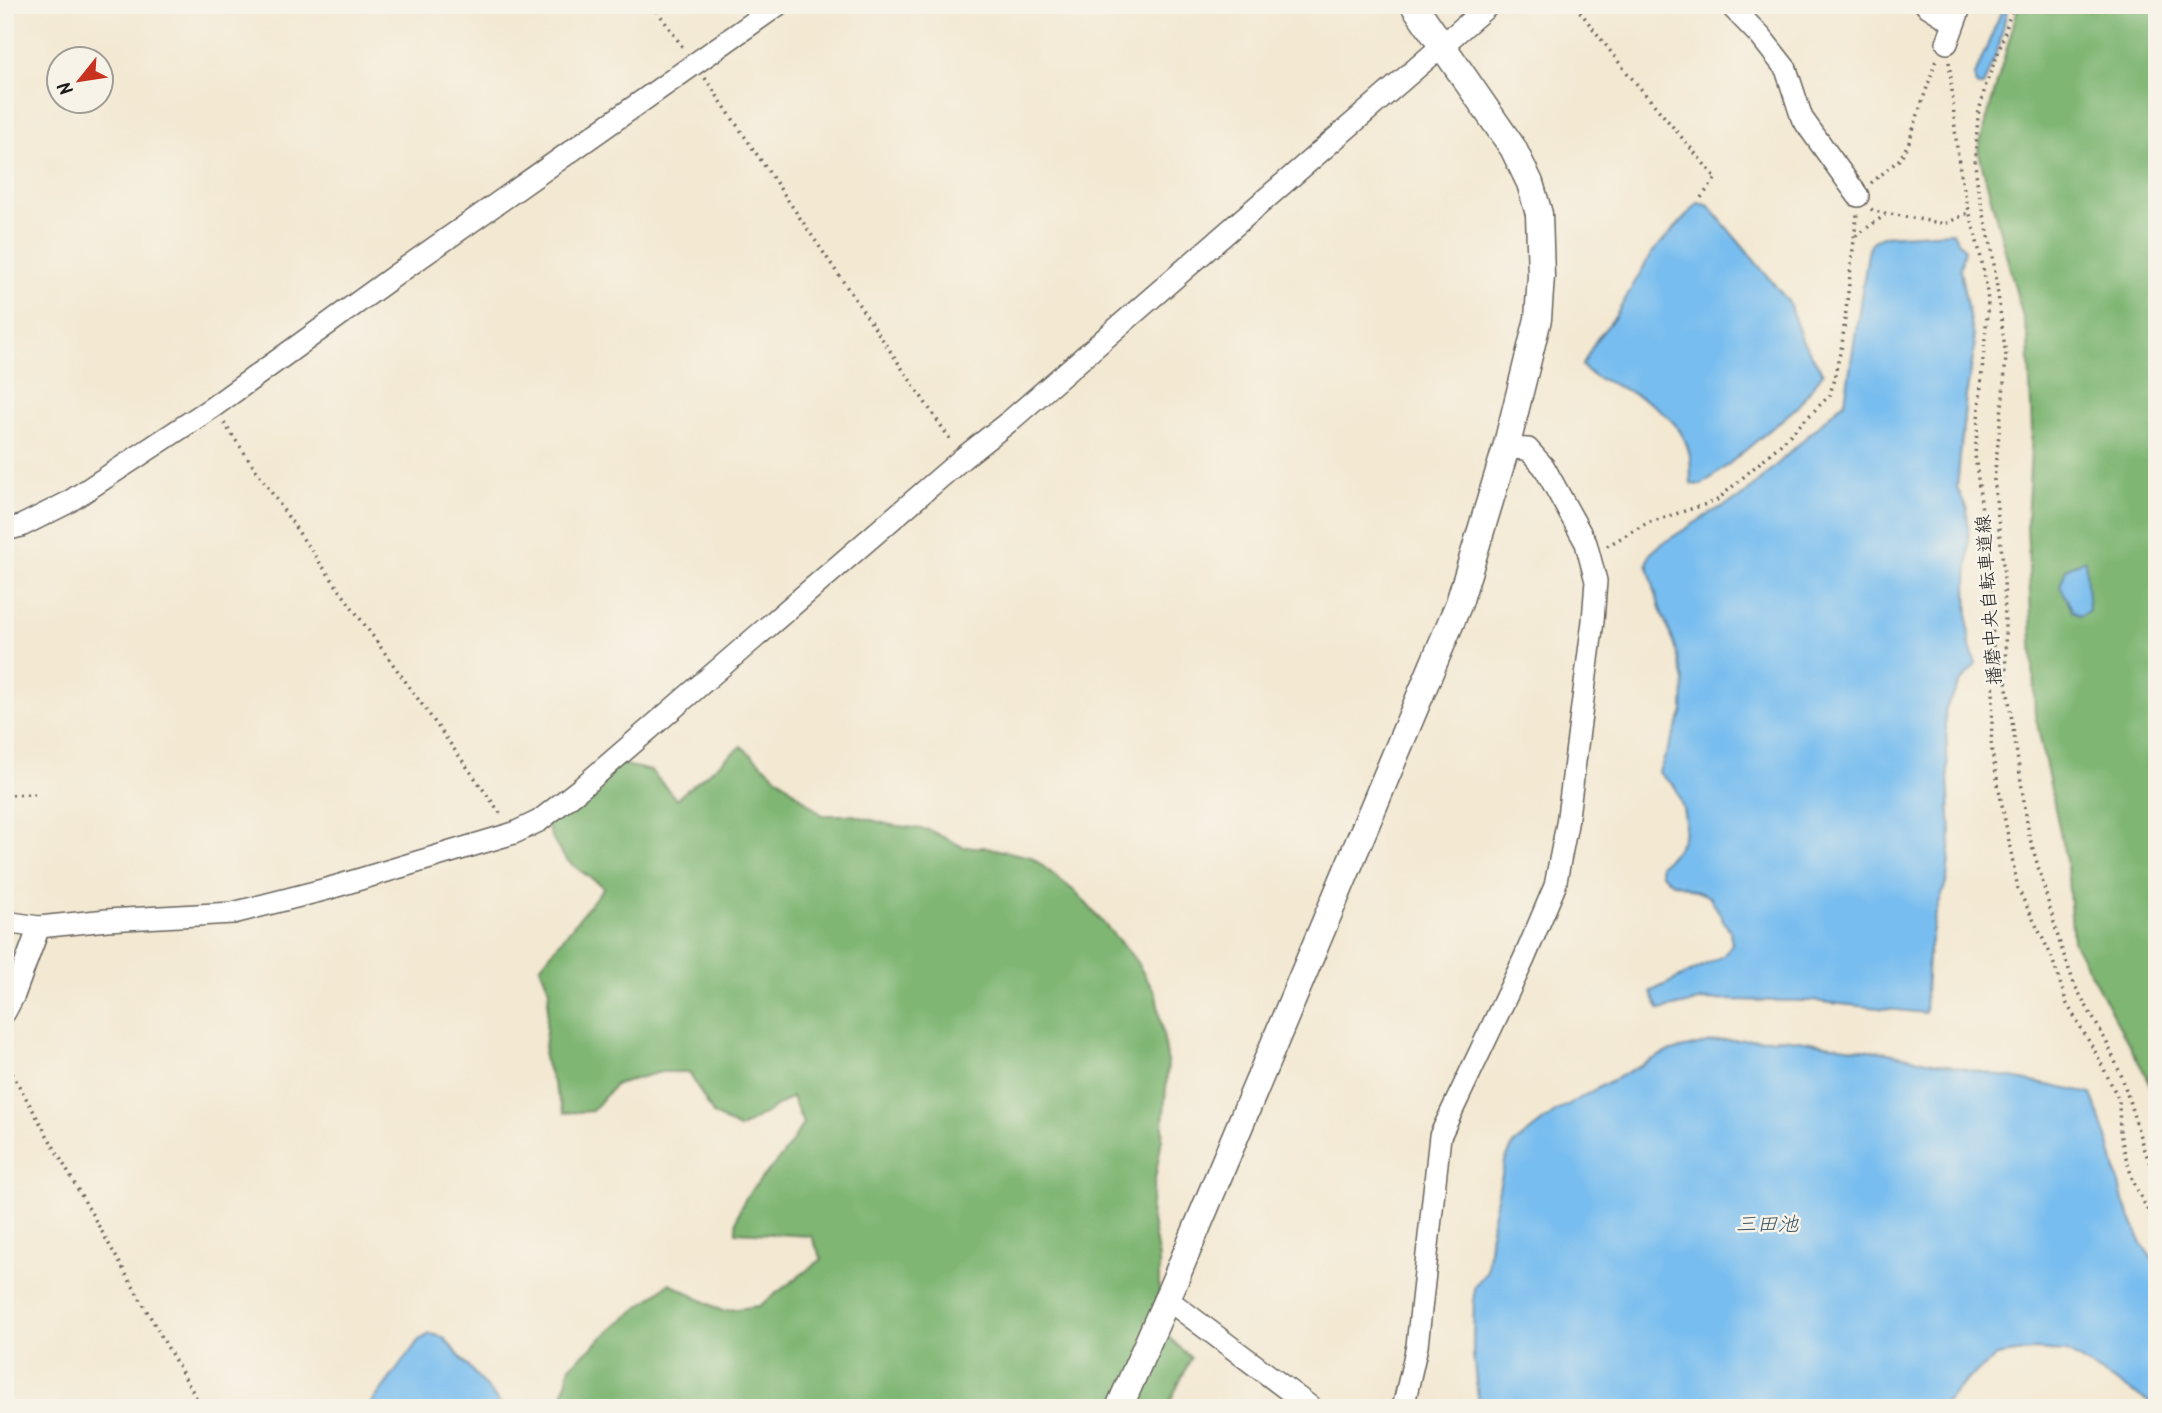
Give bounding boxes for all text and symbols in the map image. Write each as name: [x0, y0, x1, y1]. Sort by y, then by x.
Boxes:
north arrow: [46, 46, 116, 116]
text: N: [51, 75, 83, 100]
street label: 播磨中央自転車道線: [1969, 514, 2011, 686]
water label: 三田池: [1736, 1209, 1799, 1242]

